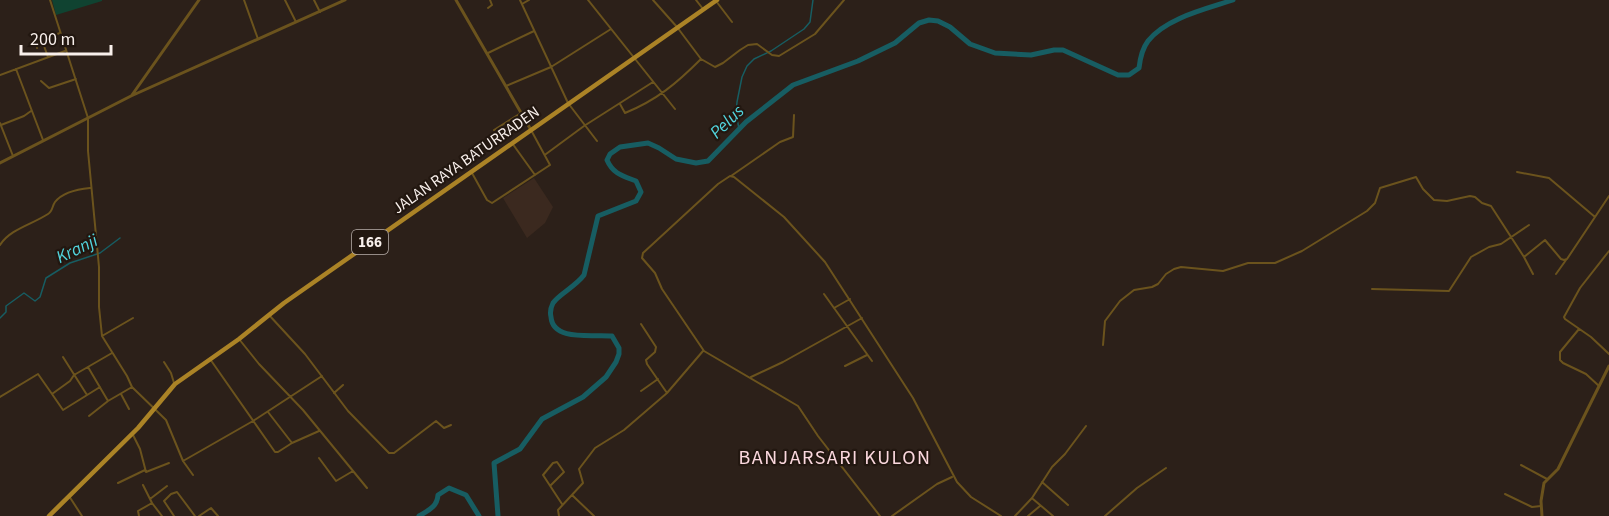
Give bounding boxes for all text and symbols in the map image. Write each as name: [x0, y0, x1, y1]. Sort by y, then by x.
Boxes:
scale bar: [21, 18, 111, 56]
text: 200 m: [30, 27, 75, 52]
water label: Pelus: [704, 99, 750, 145]
street label: JALAN RAYA BATURRADEN: [388, 101, 544, 219]
water label: Kranji: [52, 228, 103, 270]
road number: 166: [352, 230, 388, 254]
district label: BANJARSARI KULON: [739, 444, 931, 472]

